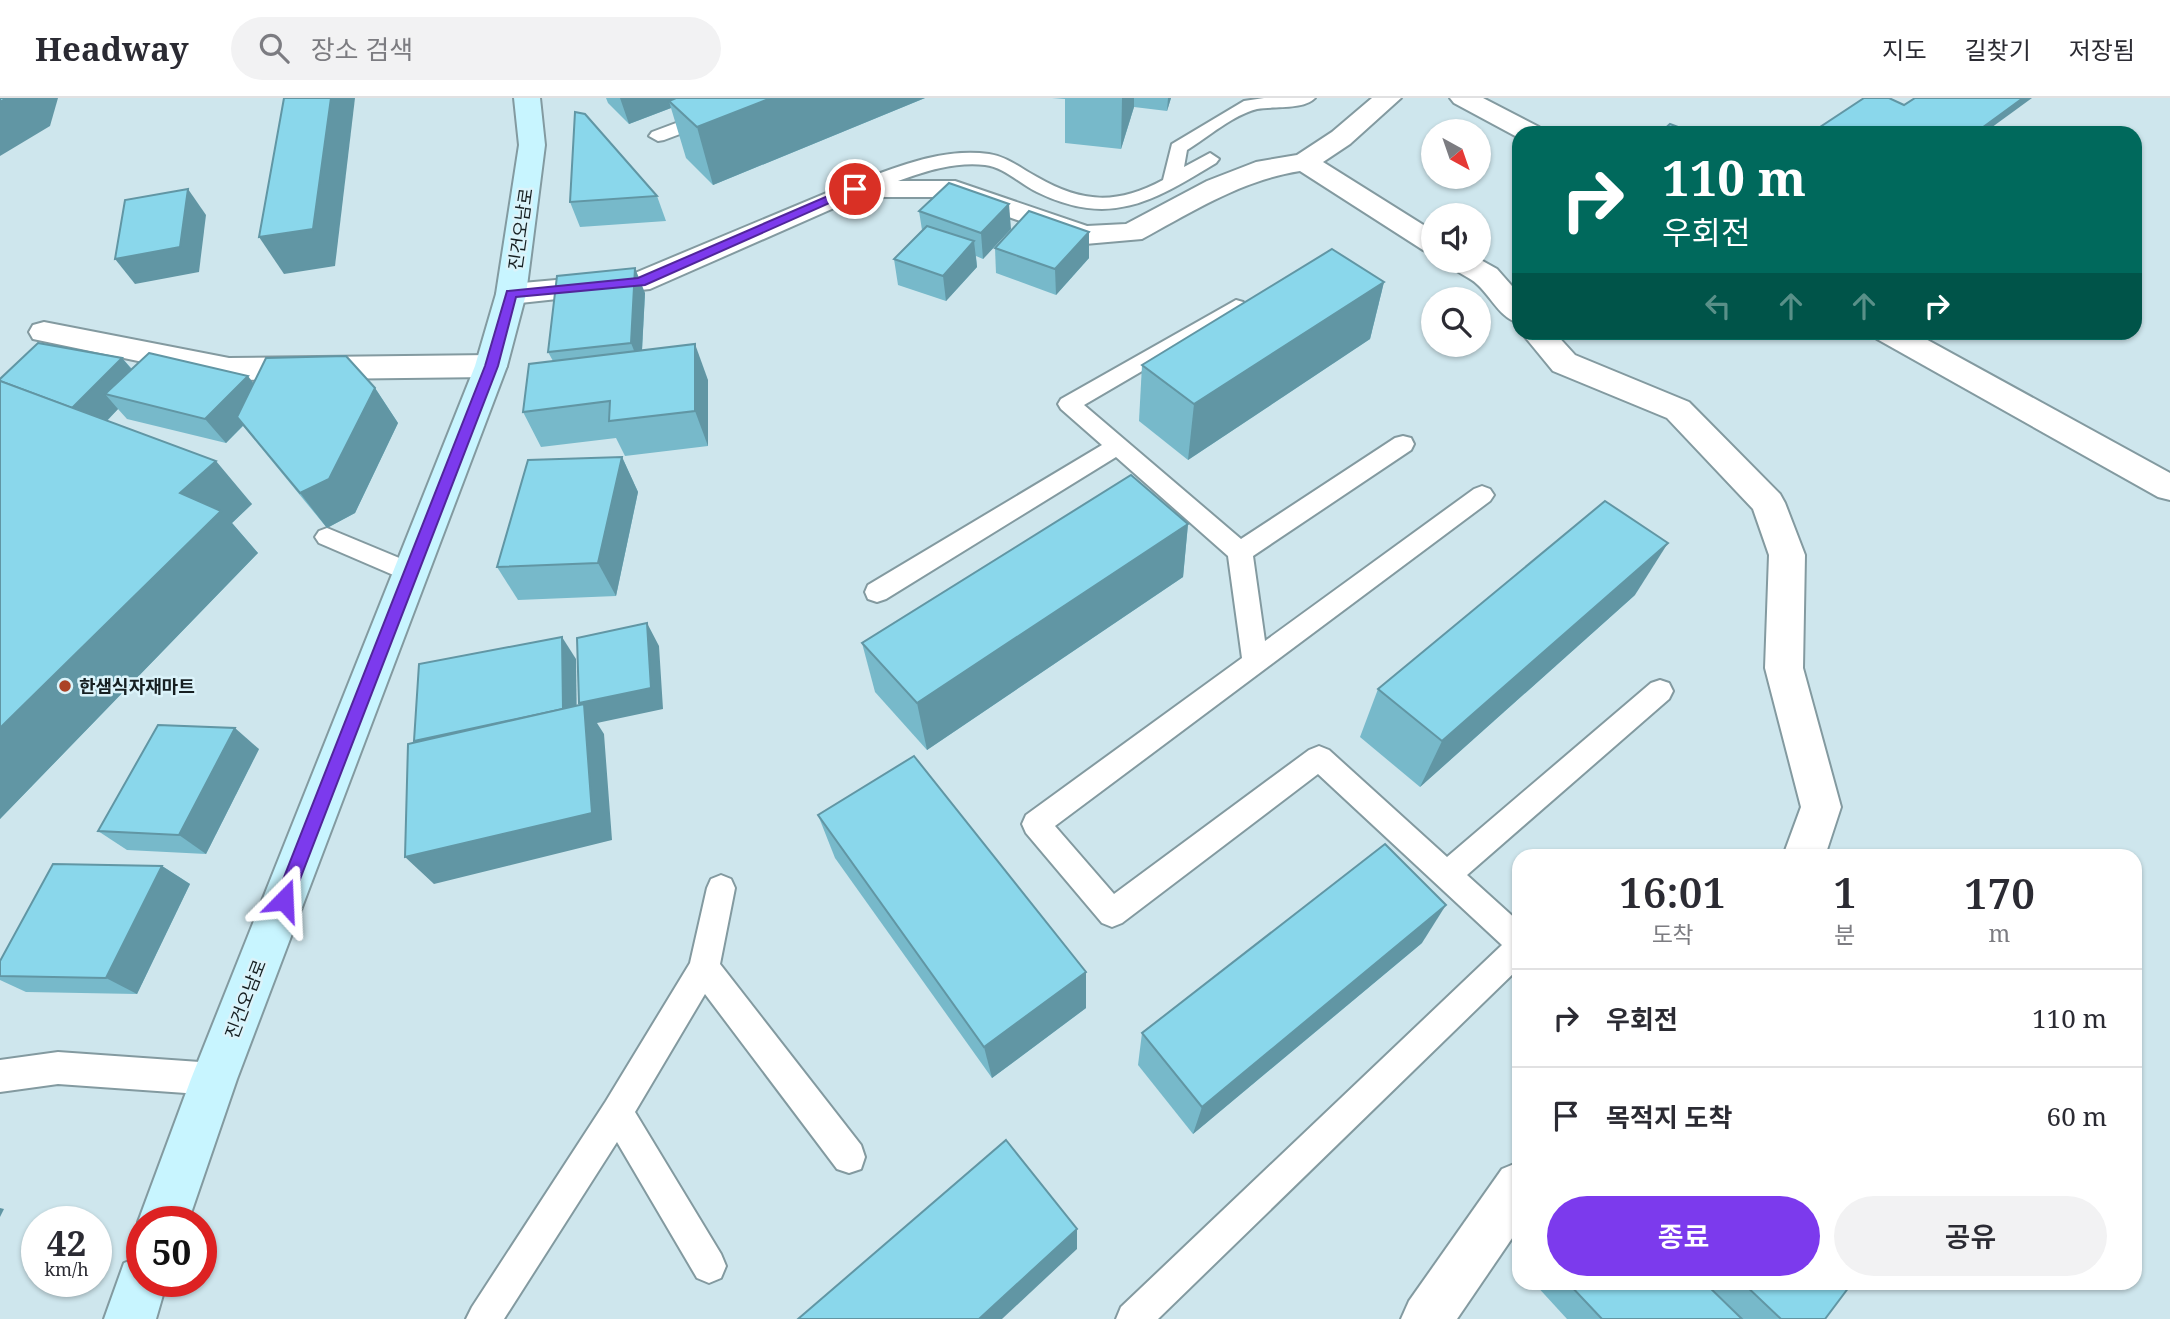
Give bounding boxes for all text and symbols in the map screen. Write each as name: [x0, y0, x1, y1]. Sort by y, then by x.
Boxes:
search box: [231, 17, 721, 80]
text: Headway: [35, 26, 189, 71]
icon: search: [255, 29, 293, 67]
text: 장소 검색: [311, 31, 413, 67]
text: 지도: [1882, 33, 1927, 66]
text: 길찾기: [1965, 33, 2031, 66]
text: 저장됨: [2069, 33, 2135, 66]
north arrow: [1421, 119, 1491, 189]
map controls: [1421, 119, 1491, 357]
text: 110 m: [1662, 144, 1806, 210]
icon: right: [1547, 154, 1638, 245]
pin: [825, 159, 885, 219]
icon: arrive: [836, 170, 874, 208]
street label: 진건오남로: [502, 186, 538, 272]
button: sound: [1421, 203, 1491, 273]
text: 우회전: [1662, 210, 1750, 253]
button: search: [1421, 287, 1491, 357]
icon: left: [1699, 287, 1737, 325]
icon: ahead: [1772, 287, 1810, 325]
icon: ahead: [1845, 287, 1883, 325]
icon: right: [1918, 287, 1956, 325]
place label: 한샘식자재마트: [79, 674, 195, 698]
marker: 한샘식자재마트: [57, 678, 73, 694]
position arrow: [247, 863, 321, 937]
text: 16:01: [1619, 863, 1726, 920]
text: 1: [1833, 863, 1857, 920]
text: 170: [1964, 864, 2035, 921]
text: m: [1989, 917, 2010, 949]
text: 도착: [1651, 918, 1694, 950]
text: 분: [1834, 918, 1856, 950]
street label: 진건오남로: [219, 956, 271, 1042]
icon: right: [1547, 999, 1585, 1037]
text: 110 m: [2032, 1000, 2107, 1036]
text: 우회전: [1606, 1001, 1678, 1037]
icon: arrive: [1547, 1097, 1585, 1135]
text: 60 m: [2047, 1098, 2107, 1134]
text: 목적지 도착: [1606, 1099, 1732, 1135]
button: 종료: [1547, 1196, 1820, 1276]
button: 공유: [1834, 1196, 2107, 1276]
speed limit sign: 50: [126, 1206, 217, 1297]
text: 42: [47, 1219, 86, 1266]
text: km/h: [44, 1257, 89, 1281]

